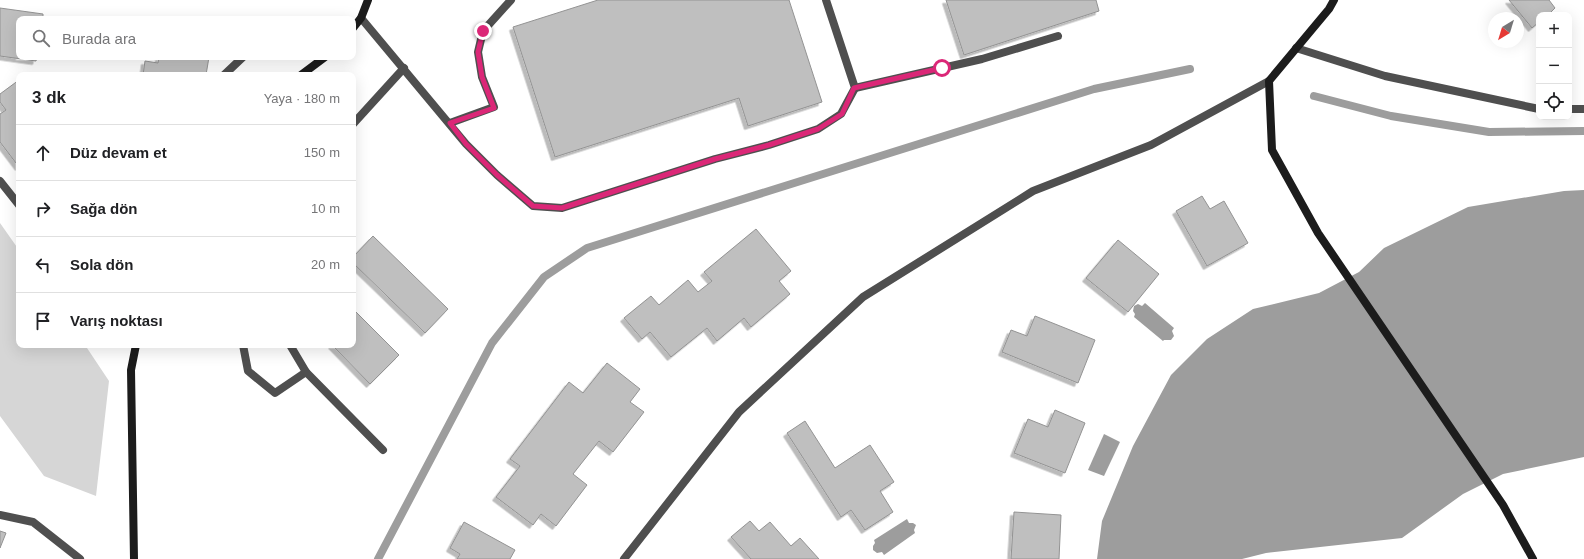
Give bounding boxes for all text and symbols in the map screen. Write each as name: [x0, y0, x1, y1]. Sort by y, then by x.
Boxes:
north arrow: [1488, 12, 1524, 48]
map controls: [1536, 12, 1572, 120]
button: +: [1536, 12, 1572, 48]
search box: [16, 16, 356, 60]
route end: [474, 22, 492, 40]
icon: search: [30, 27, 52, 49]
text: Burada ara: [62, 30, 136, 47]
button: −: [1536, 48, 1572, 84]
route start: [933, 59, 951, 77]
button: locate: [1536, 84, 1572, 120]
text: 3 dk: [32, 88, 66, 107]
text: Yaya · 180 m: [264, 91, 340, 106]
icon: ahead: [32, 142, 54, 164]
text: Düz devam et: [70, 144, 167, 161]
text: 150 m: [304, 145, 340, 160]
icon: right: [32, 198, 54, 220]
text: Sağa dön: [70, 200, 138, 217]
text: 10 m: [311, 201, 340, 216]
icon: left: [32, 254, 54, 276]
text: Sola dön: [70, 256, 133, 273]
text: 20 m: [311, 257, 340, 272]
icon: arrive: [32, 310, 54, 332]
text: Varış noktası: [70, 312, 163, 329]

